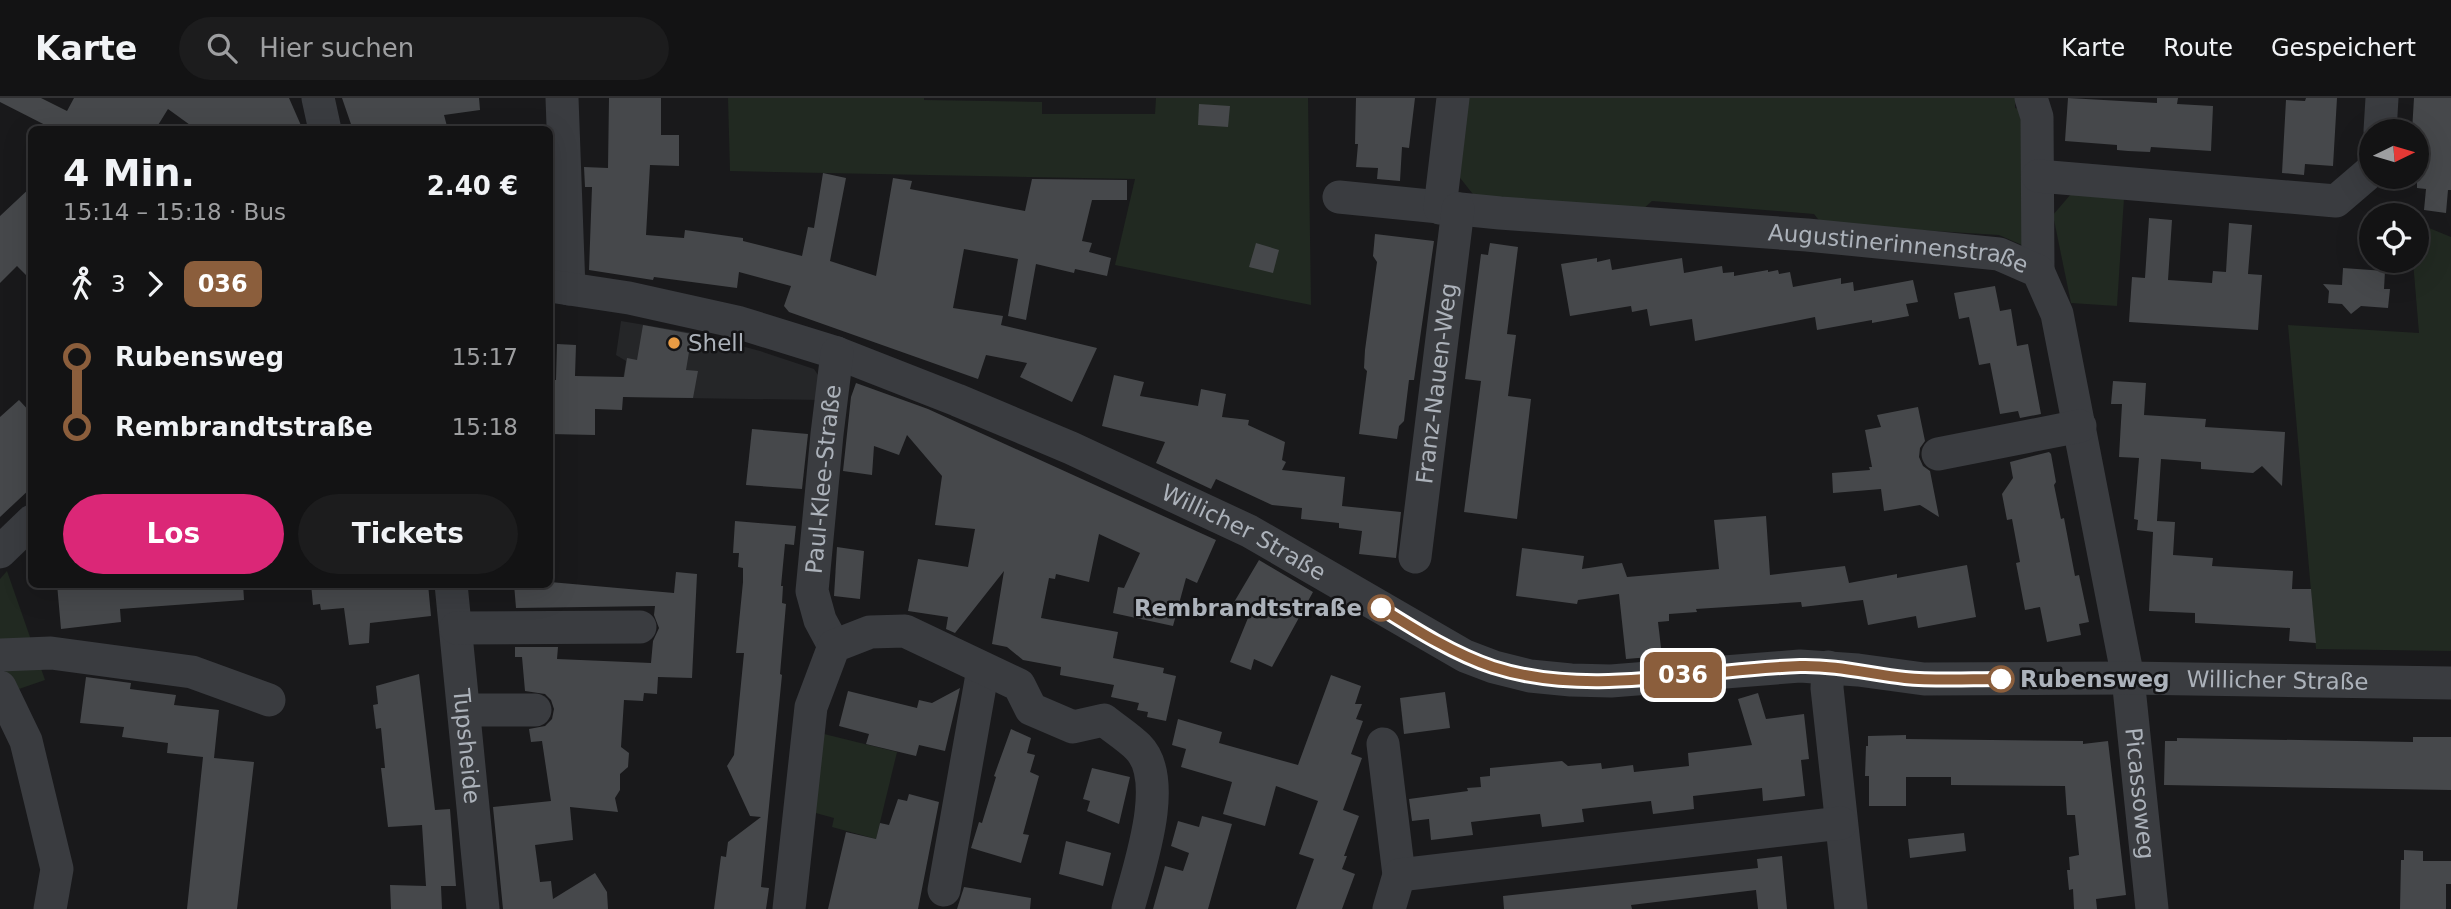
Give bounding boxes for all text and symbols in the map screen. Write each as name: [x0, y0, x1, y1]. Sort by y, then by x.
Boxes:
search box: [179, 17, 669, 80]
text: Karte: [35, 29, 137, 68]
icon: search: [203, 29, 241, 67]
text: Hier suchen: [259, 33, 414, 63]
text: Karte: [2061, 34, 2125, 62]
text: Route: [2163, 34, 2233, 62]
text: Gespeichert: [2271, 34, 2416, 62]
north arrow: [2359, 119, 2429, 189]
map controls: [2359, 119, 2429, 273]
text: 4 Min.: [63, 151, 195, 195]
text: 2.40 €: [427, 171, 518, 201]
text: 15:14 – 15:18 · Bus: [63, 199, 286, 225]
button: locate: [2359, 203, 2429, 273]
street label: Augustinerinnenstraße: [1767, 219, 2032, 278]
icon: walk: [63, 265, 101, 303]
icon: forward: [136, 265, 174, 303]
text: 036: [198, 270, 248, 298]
text: 3: [111, 271, 126, 297]
street label: Franz-Nauen-Weg: [1411, 281, 1462, 485]
place label: Shell: [688, 330, 744, 356]
marker: Shell: [666, 335, 682, 351]
text: Rubensweg: [115, 342, 284, 372]
text: 15:17: [452, 344, 518, 370]
street label: Paul-Klee-Straße: [801, 383, 846, 575]
text: Rembrandtstraße: [115, 412, 373, 442]
text: 15:18: [452, 414, 518, 440]
street label: Willicher Straße: [1157, 479, 1331, 586]
button: Los: [63, 494, 284, 574]
button: Tickets: [298, 494, 518, 574]
place label: Rembrandtstraße: [1134, 595, 1362, 621]
marker: Rembrandtstraße: [1368, 595, 1394, 621]
line badge: 036: [1643, 652, 1723, 698]
text: 036: [1658, 661, 1708, 689]
marker: Rubensweg: [1988, 666, 2014, 692]
place label: Rubensweg: [2020, 666, 2170, 692]
street label: Willicher Straße: [2186, 666, 2369, 695]
street label: Tupsheide: [448, 686, 486, 805]
street label: Picassoweg: [2120, 726, 2160, 861]

